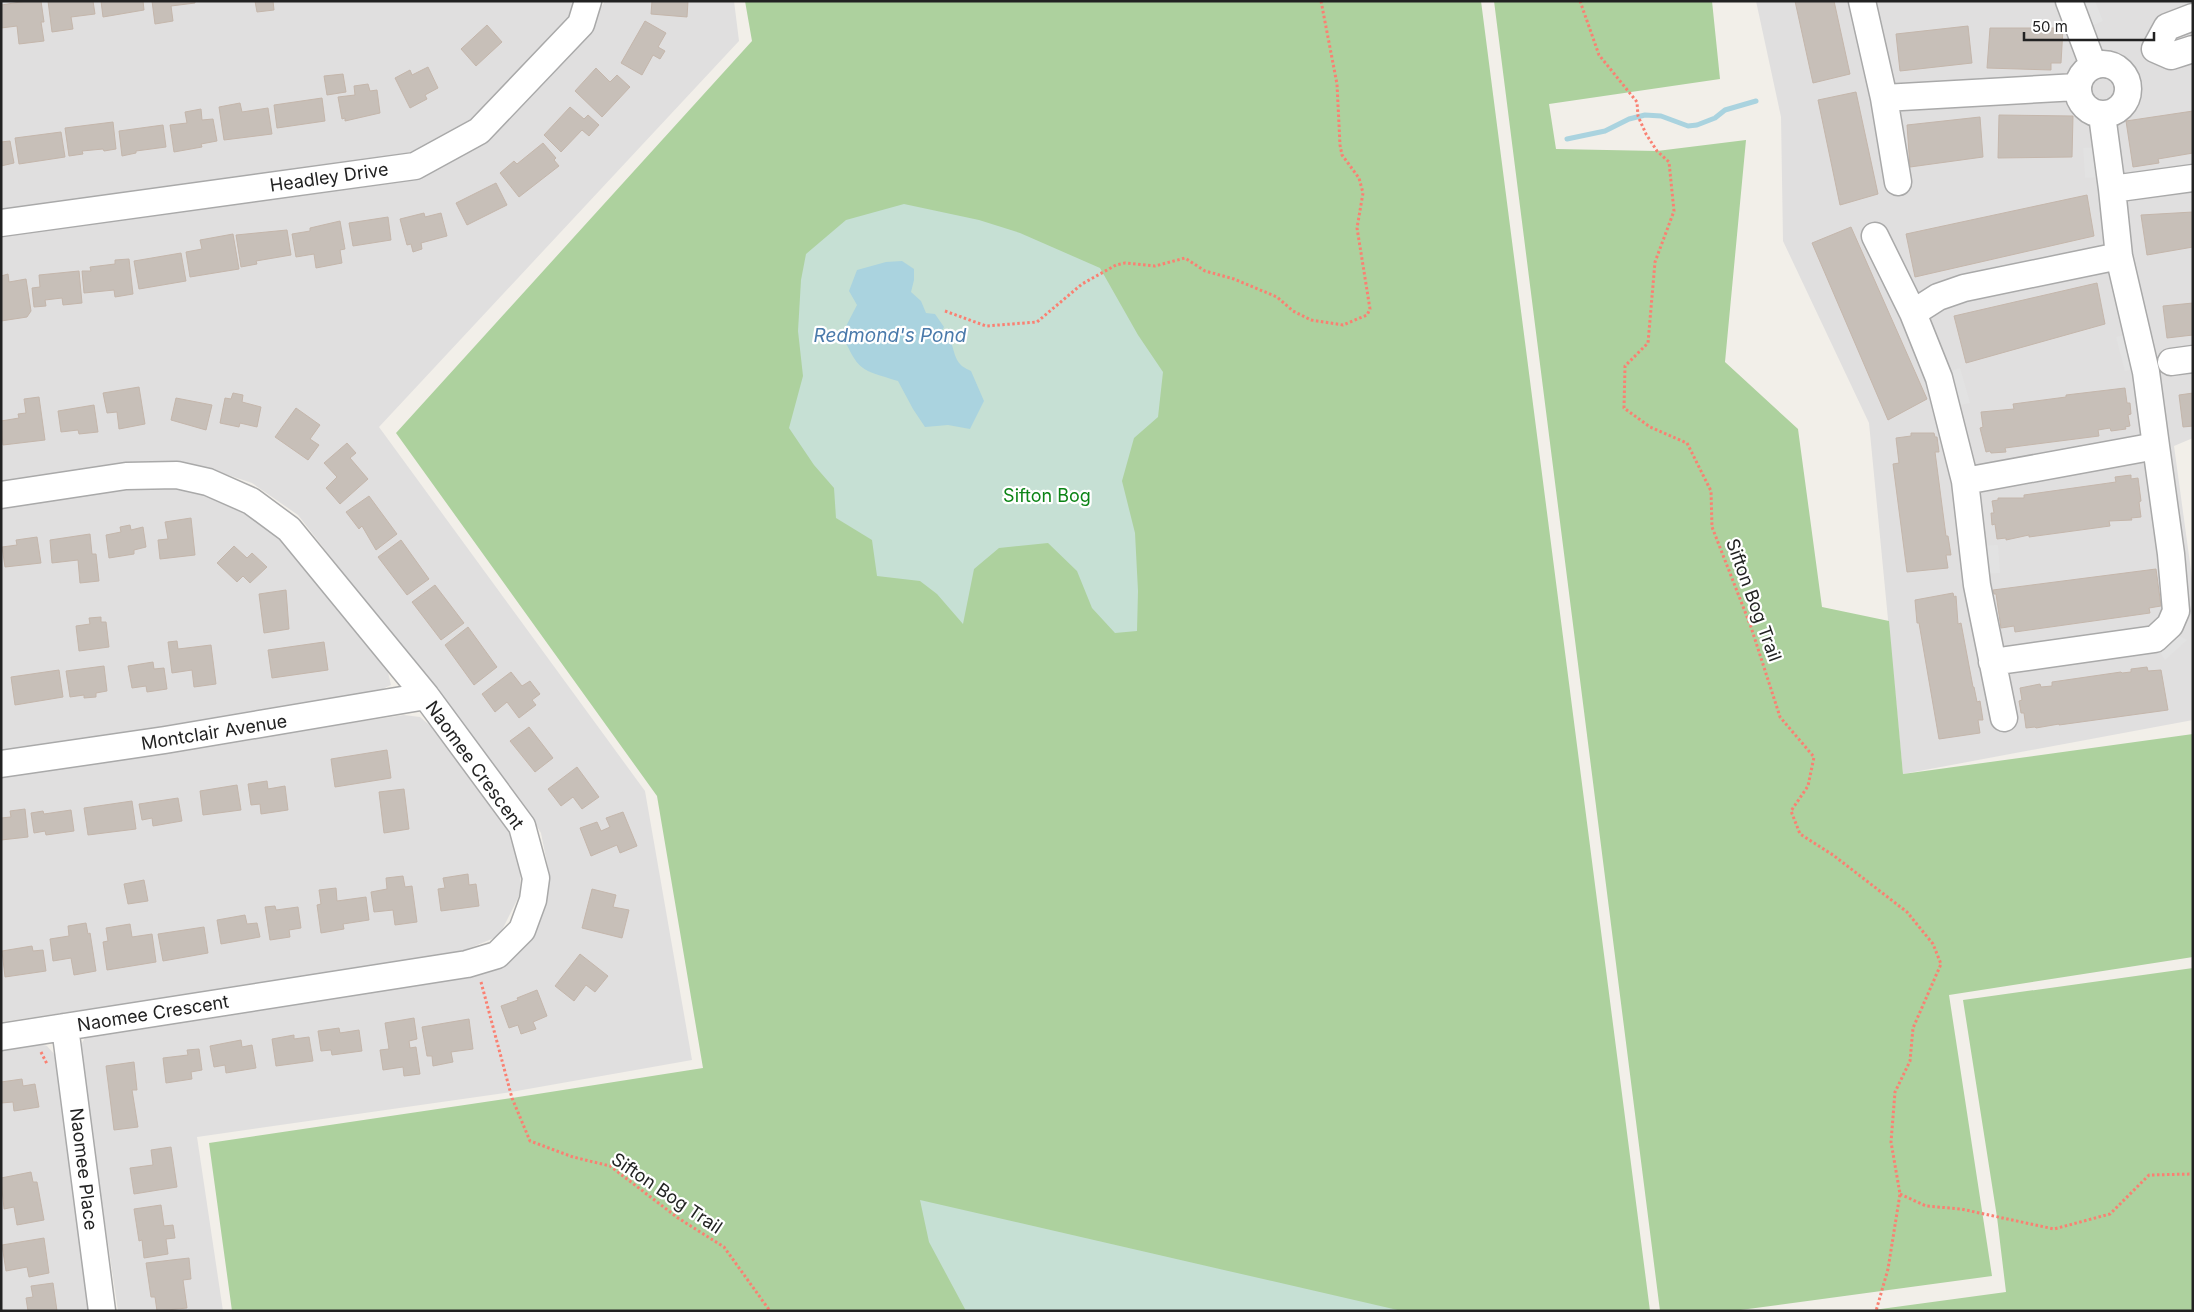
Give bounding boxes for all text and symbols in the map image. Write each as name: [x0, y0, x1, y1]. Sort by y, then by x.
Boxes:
scale bar: [2024, 10, 2154, 42]
text: 50 m: [2032, 17, 2068, 36]
street label: Headley Drive: [268, 158, 390, 196]
water label: Redmond's Pond: [814, 324, 967, 347]
park label: Sifton Bog: [1003, 485, 1091, 506]
street label: Sifton Bog Trail: [1722, 536, 1786, 664]
street label: Naomee Crescent: [421, 697, 529, 833]
street label: Montclair Avenue: [139, 710, 289, 754]
street label: Naomee Crescent: [76, 991, 230, 1035]
street label: Naomee Place: [66, 1107, 102, 1231]
street label: Sifton Bog Trail: [608, 1148, 726, 1238]

